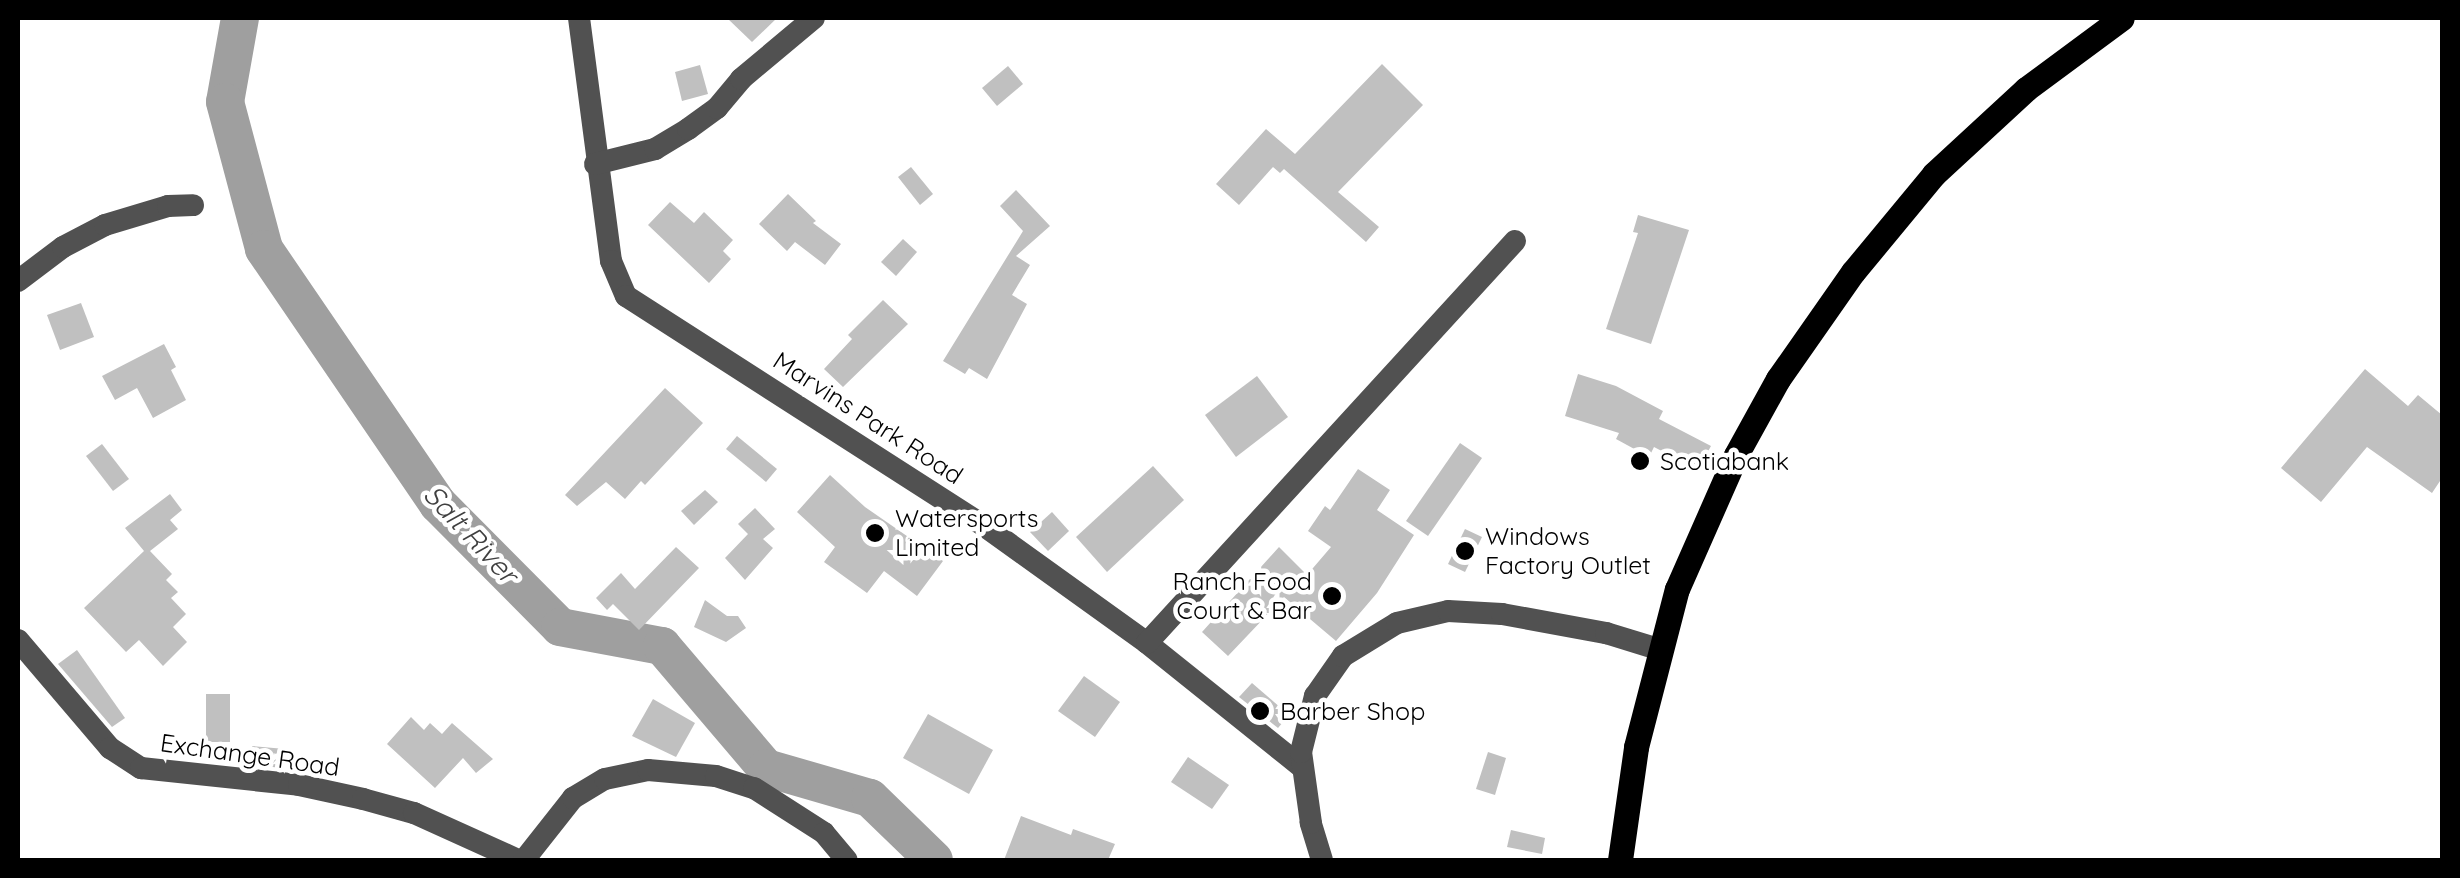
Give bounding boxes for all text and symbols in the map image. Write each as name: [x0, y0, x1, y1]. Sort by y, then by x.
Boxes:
street label: Marvins Park Road: [768, 345, 968, 491]
place label: Scotiabank: [1660, 446, 1789, 476]
marker: Scotiabank: [1629, 450, 1651, 472]
water label: Salt River: [417, 478, 525, 590]
place label: Watersports Limited: [895, 504, 1038, 563]
marker: Watersports Limited: [864, 522, 886, 544]
place label: Windows Factory Outlet: [1485, 522, 1651, 581]
marker: Windows Factory Outlet: [1454, 540, 1476, 562]
place label: Ranch Food Court & Bar: [1172, 567, 1312, 626]
marker: Ranch Food Court & Bar: [1321, 585, 1343, 607]
place label: Barber Shop: [1280, 696, 1425, 726]
marker: Barber Shop: [1249, 700, 1271, 722]
street label: Exchange Road: [158, 728, 342, 782]

